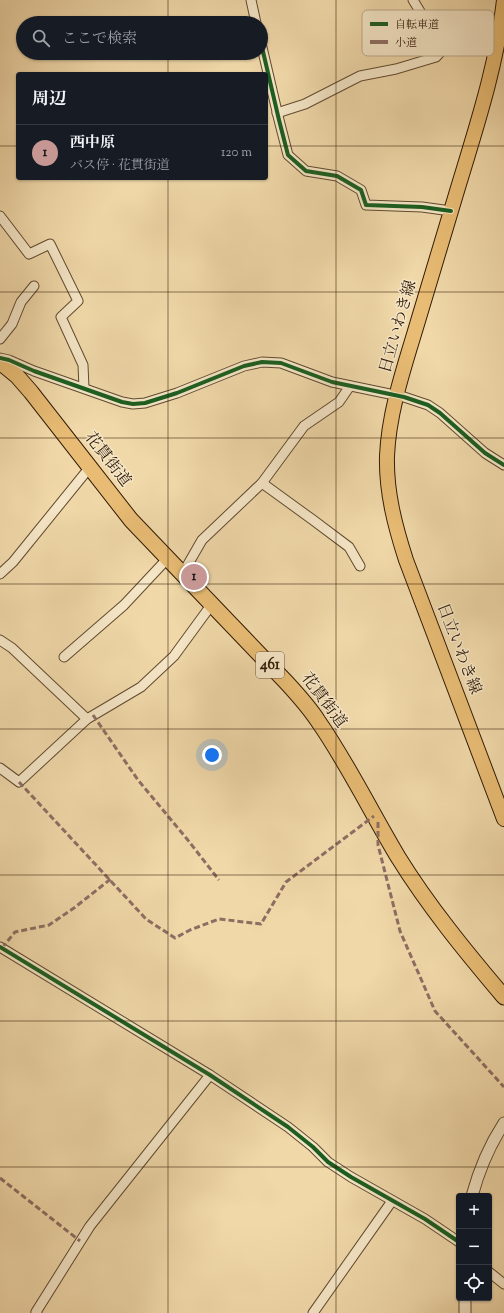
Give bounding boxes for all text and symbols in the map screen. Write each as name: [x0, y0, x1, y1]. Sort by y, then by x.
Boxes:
legend: [362, 10, 494, 56]
search box: [16, 16, 268, 60]
text: 自転車道: [395, 17, 439, 33]
icon: search: [30, 27, 52, 49]
text: ここで検索: [62, 29, 137, 50]
text: 小道: [395, 35, 417, 51]
text: 周辺: [32, 88, 66, 112]
text: 西中原: [70, 133, 115, 154]
text: 1: [43, 144, 47, 162]
text: 120 m: [221, 144, 252, 162]
text: バス停 · 花貫街道: [70, 157, 170, 175]
street label: 日立いわき線: [375, 278, 423, 376]
street label: 花貫街道: [78, 428, 136, 492]
pin: 1: [181, 562, 207, 592]
street label: 日立いわき線: [430, 600, 486, 698]
road number: 461: [256, 652, 284, 678]
street label: 花貫街道: [295, 669, 351, 733]
your location: [202, 745, 222, 765]
map controls: [456, 1193, 492, 1301]
button: +: [456, 1193, 492, 1229]
button: −: [456, 1229, 492, 1265]
button: locate: [456, 1265, 492, 1301]

